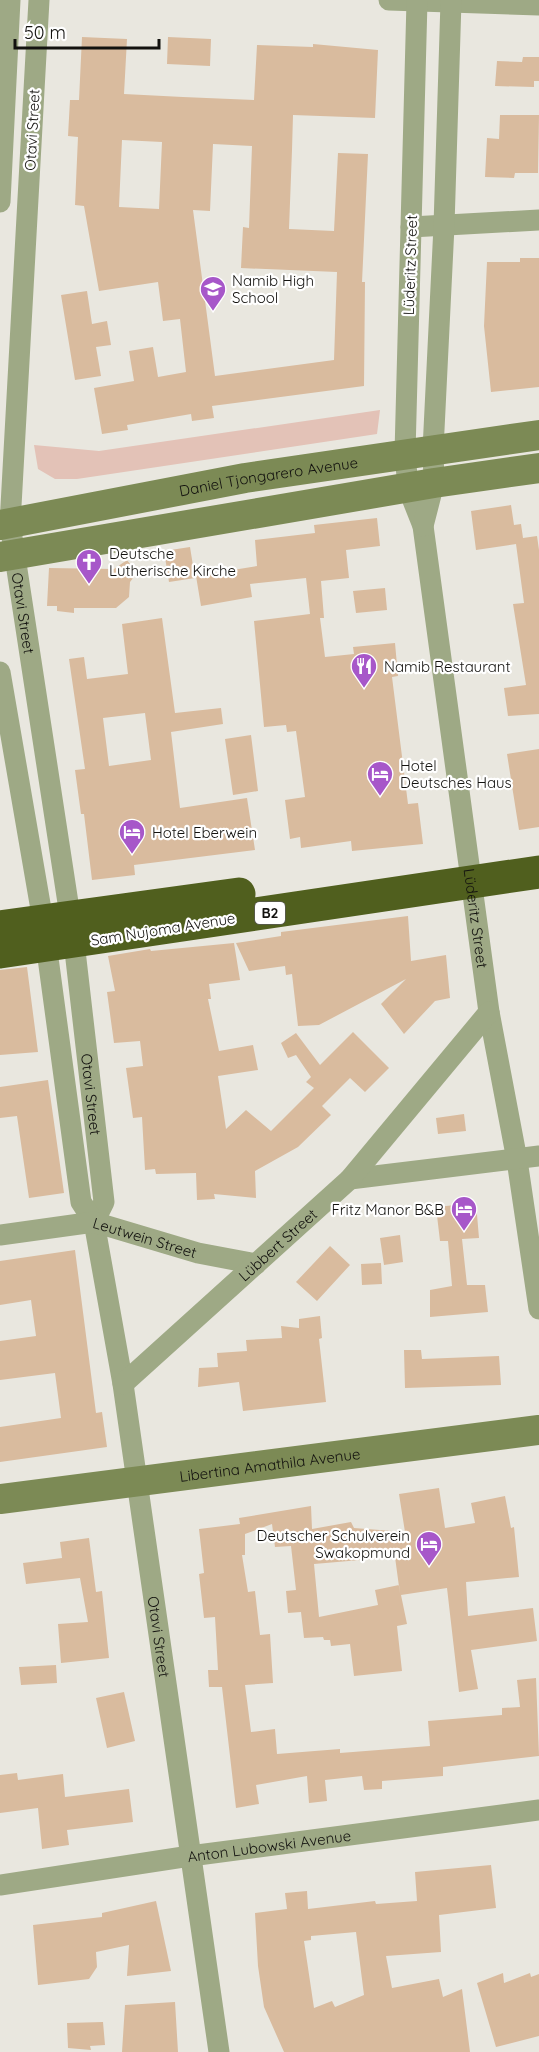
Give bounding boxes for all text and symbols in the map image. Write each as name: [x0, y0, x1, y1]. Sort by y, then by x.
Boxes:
scale bar: [15, 12, 159, 50]
text: 50 m: [24, 21, 66, 44]
street label: Otavi Street: [20, 89, 44, 171]
street label: Lüderitz Street: [399, 214, 421, 316]
place label: Namib High School: [232, 271, 314, 307]
school or university icon: Namib High School: [198, 274, 228, 312]
street label: Daniel Tjongarero Avenue: [177, 452, 359, 500]
place label: Deutsche Lutherische Kirche: [109, 544, 236, 580]
church icon: Deutsche Lutherische Kirche: [74, 547, 104, 585]
street label: Otavi Street: [8, 571, 39, 655]
restaurant icon: Namib Restaurant: [349, 651, 379, 689]
place label: Namib Restaurant: [384, 657, 511, 676]
place label: Hotel Deutsches Haus: [400, 756, 512, 792]
hotel icon: Hotel Deutsches Haus: [365, 759, 395, 797]
hotel icon: Hotel Eberwein: [117, 817, 147, 855]
place label: Hotel Eberwein: [152, 823, 257, 842]
street label: Lüderitz Street: [460, 867, 492, 969]
road number: B2: [255, 902, 285, 924]
street label: Sam Nujoma Avenue: [89, 908, 237, 950]
street label: Otavi Street: [77, 1053, 106, 1136]
hotel icon: Fritz Manor B&B: [449, 1194, 479, 1232]
place label: Fritz Manor B&B: [331, 1200, 444, 1219]
street label: Lübbert Street: [234, 1204, 321, 1285]
street label: Leutwein Street: [91, 1213, 199, 1262]
street label: Libertina Amathila Avenue: [178, 1443, 361, 1485]
place label: Deutscher Schulverein Swakopmund: [257, 1526, 410, 1562]
hotel icon: Deutscher Schulverein Swakopmund: [414, 1529, 444, 1567]
street label: Otavi Street: [144, 1595, 175, 1679]
street label: Anton Lubowski Avenue: [186, 1825, 352, 1866]

